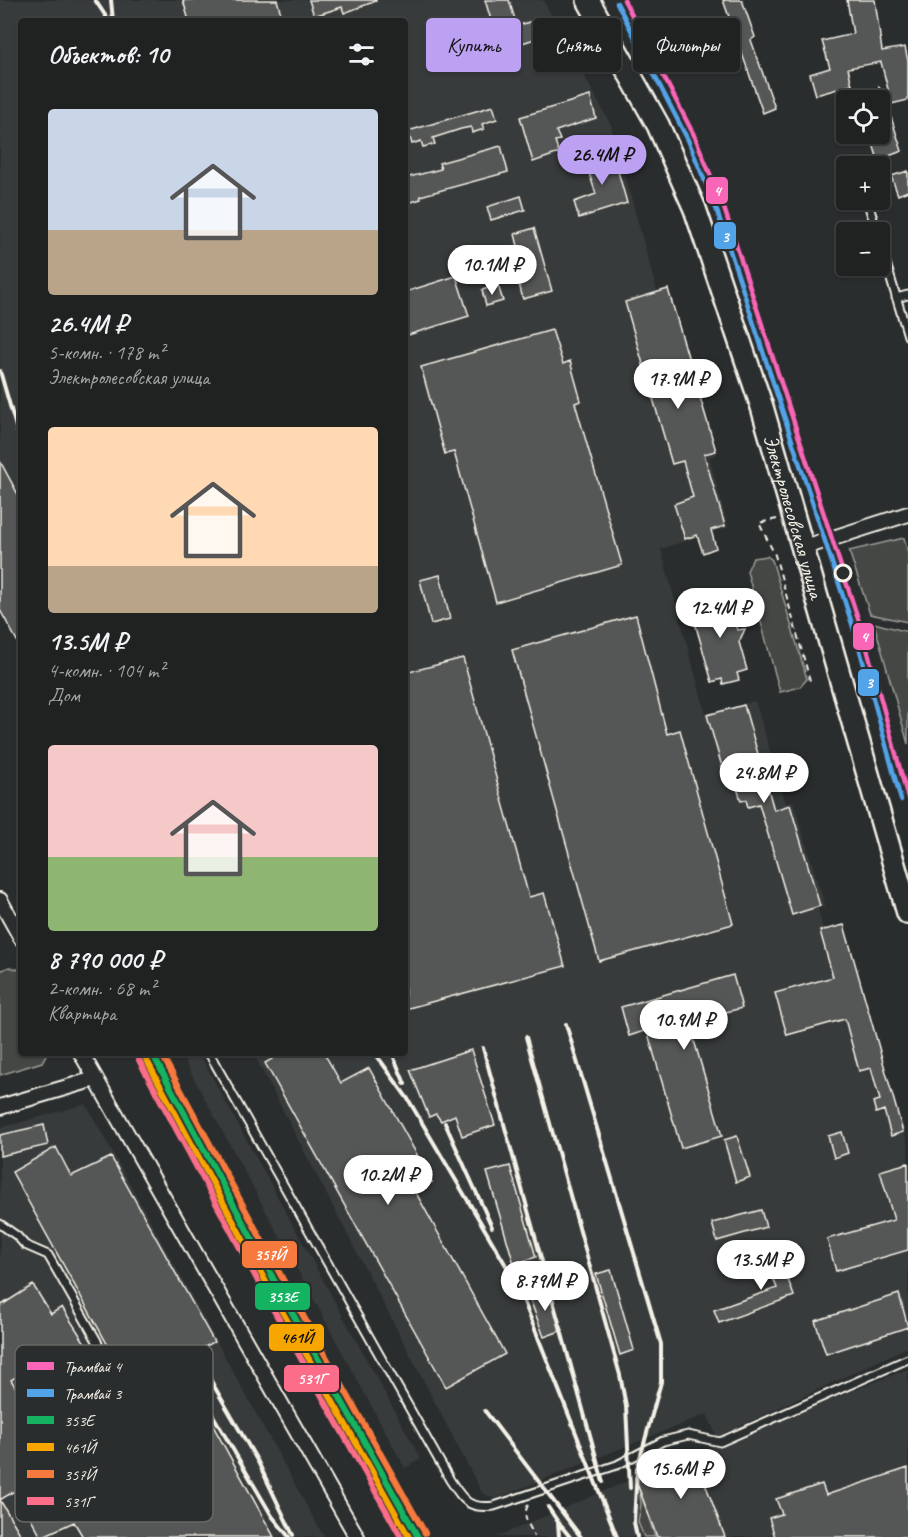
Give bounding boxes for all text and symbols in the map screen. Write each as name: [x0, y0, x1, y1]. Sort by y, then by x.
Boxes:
chip: Купить: [426, 18, 521, 72]
chip: Снять: [533, 18, 621, 72]
chip: Фильтры: [633, 18, 740, 72]
text: Объектов: 10: [48, 38, 168, 71]
icon: filters: [345, 38, 378, 71]
map controls: [836, 90, 890, 276]
button: locate: [836, 90, 890, 144]
pin: 26.4M ₽: [547, 135, 657, 186]
text: 26.4M ₽: [571, 142, 633, 167]
icon: home: [159, 148, 267, 256]
button: +: [836, 156, 890, 210]
line badge: 4: [705, 176, 729, 205]
text: 4: [713, 181, 722, 201]
line badge: 3: [713, 221, 737, 250]
button: −: [836, 222, 890, 276]
text: 3: [721, 227, 730, 247]
pin: 10.1M ₽: [437, 245, 547, 296]
text: 10.1M ₽: [462, 252, 522, 277]
text: 26.4M ₽: [48, 307, 127, 340]
text: 5-комн. · 178 m²: [48, 340, 165, 365]
pin: 17.9M ₽: [623, 359, 733, 410]
text: Электролесовская улица: [48, 365, 209, 390]
text: 17.9M ₽: [648, 366, 708, 391]
street label: Электролесовская улица: [758, 431, 830, 604]
icon: home: [159, 466, 267, 574]
unlabelled marker: [834, 564, 852, 582]
pin: 12.4M ₽: [665, 588, 775, 639]
text: 12.4M ₽: [690, 595, 750, 620]
line badge: 4: [852, 622, 875, 651]
text: 13.5M ₽: [48, 625, 127, 658]
text: 4: [860, 627, 869, 647]
text: 4-комн. · 104 m²: [48, 658, 165, 683]
line badge: 3: [857, 668, 880, 697]
text: 3: [865, 673, 874, 693]
text: Дом: [48, 683, 80, 708]
pin: 24.8M ₽: [709, 753, 819, 804]
text: 24.8M ₽: [734, 760, 794, 785]
icon: home: [159, 784, 267, 892]
text: 8 790 000 ₽: [48, 943, 162, 976]
text: 2-комн. · 68 m²: [48, 976, 156, 1001]
pin: 10.9M ₽: [629, 1000, 739, 1051]
text: Квартира: [48, 1001, 116, 1026]
text: 10.9M ₽: [654, 1007, 714, 1032]
pin: 10.2M ₽: [333, 1155, 443, 1206]
text: 10.2M ₽: [358, 1162, 418, 1187]
line badge: 357Й: [241, 1240, 298, 1269]
pin: 13.5M ₽: [706, 1240, 816, 1291]
text: 357Й: [254, 1245, 289, 1265]
text: 13.5M ₽: [731, 1247, 791, 1272]
pin: 8.79M ₽: [490, 1261, 600, 1312]
text: 8.79M ₽: [515, 1268, 575, 1293]
line badge: 353Е: [254, 1282, 311, 1311]
text: 353Е: [268, 1287, 300, 1307]
line badge: 461Й: [268, 1323, 325, 1352]
text: 461Й: [281, 1328, 316, 1348]
legend: [15, 1345, 213, 1522]
text: Трамвай 4: [64, 1357, 123, 1377]
line badge: 531Г: [283, 1364, 340, 1393]
text: 531Г: [298, 1369, 330, 1389]
text: Трамвай 3: [64, 1384, 123, 1404]
text: 353Е: [64, 1411, 97, 1431]
text: 461Й: [64, 1438, 99, 1458]
pin: 15.6M ₽: [626, 1449, 736, 1500]
text: 15.6M ₽: [651, 1456, 711, 1481]
text: 357Й: [64, 1465, 99, 1485]
text: 531Г: [64, 1492, 97, 1512]

